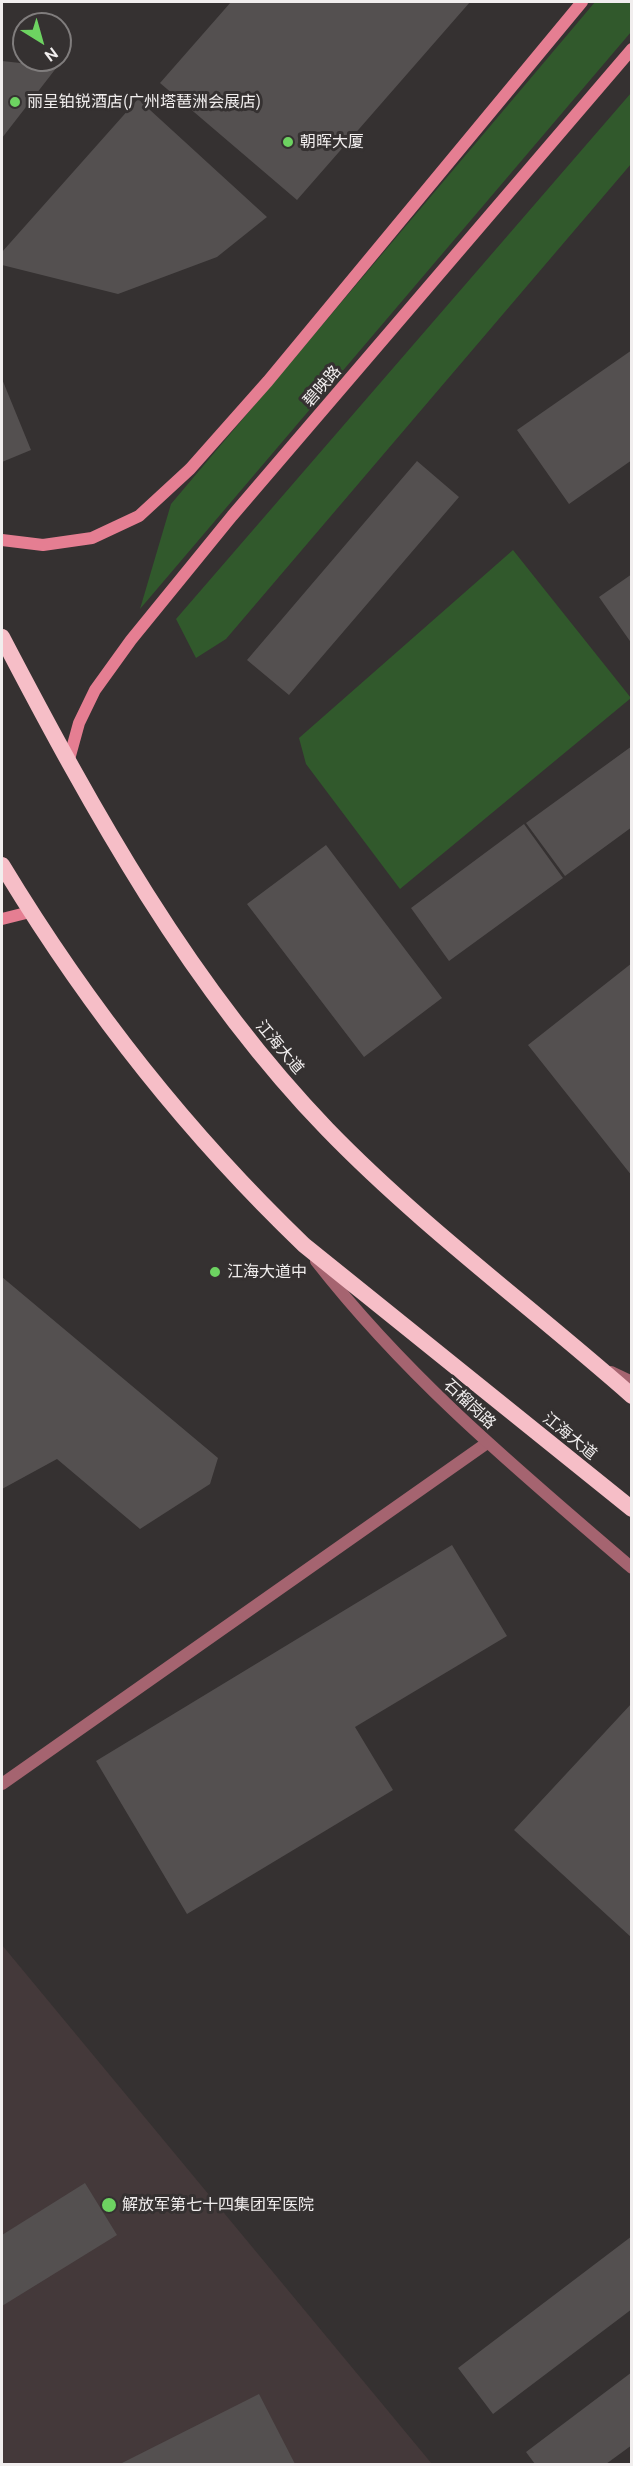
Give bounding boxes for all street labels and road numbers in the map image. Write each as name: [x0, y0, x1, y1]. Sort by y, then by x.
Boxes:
street label: 碧映路: [299, 362, 345, 410]
street label: 江海大道: [252, 1016, 308, 1078]
street label: 石榴岗路: [440, 1375, 500, 1433]
street label: 江海大道: [539, 1408, 601, 1464]

